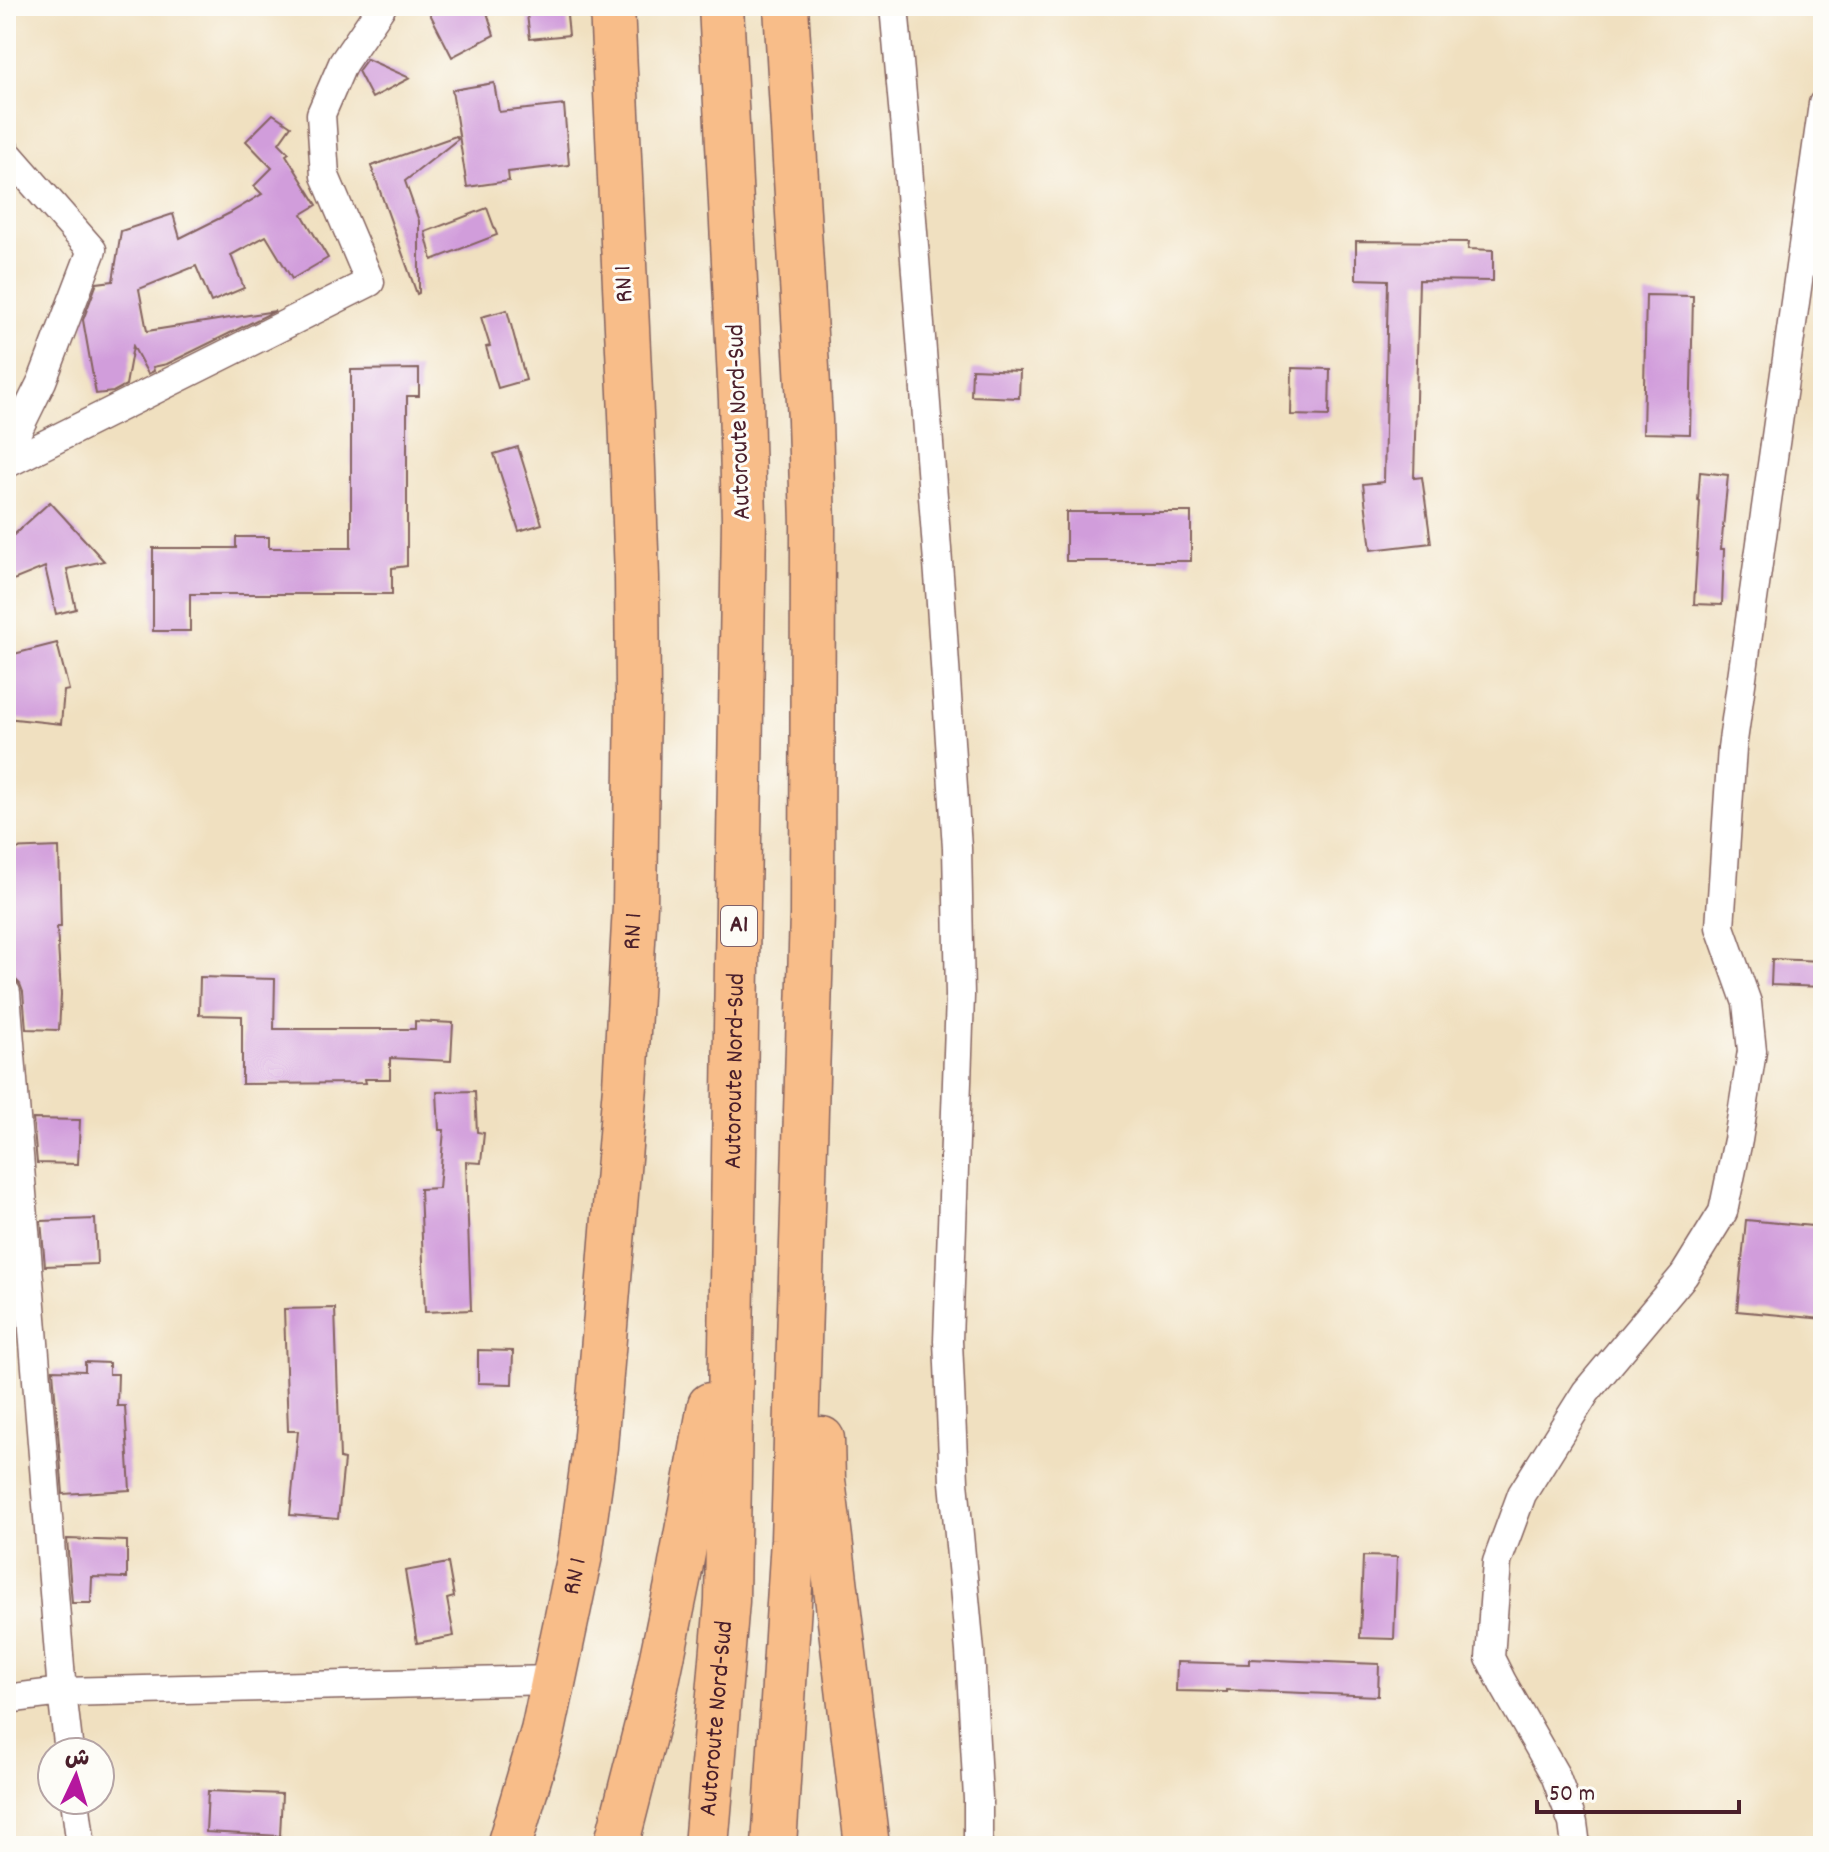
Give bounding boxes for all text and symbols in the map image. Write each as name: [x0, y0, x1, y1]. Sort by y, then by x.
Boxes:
street label: RN 1: [606, 264, 644, 304]
street label: Autoroute Nord-Sud: [718, 323, 762, 521]
road number: A1: [721, 906, 757, 946]
street label: RN 1: [614, 912, 653, 951]
street label: Autoroute Nord-Sud: [715, 973, 755, 1169]
street label: RN 1: [554, 1554, 597, 1598]
street label: Autoroute Nord-Sud: [690, 1619, 744, 1818]
north arrow: [36, 1736, 116, 1816]
text: ش: [64, 1743, 90, 1776]
scale bar: [1537, 1764, 1739, 1814]
text: 50 m: [1549, 1778, 1595, 1812]

